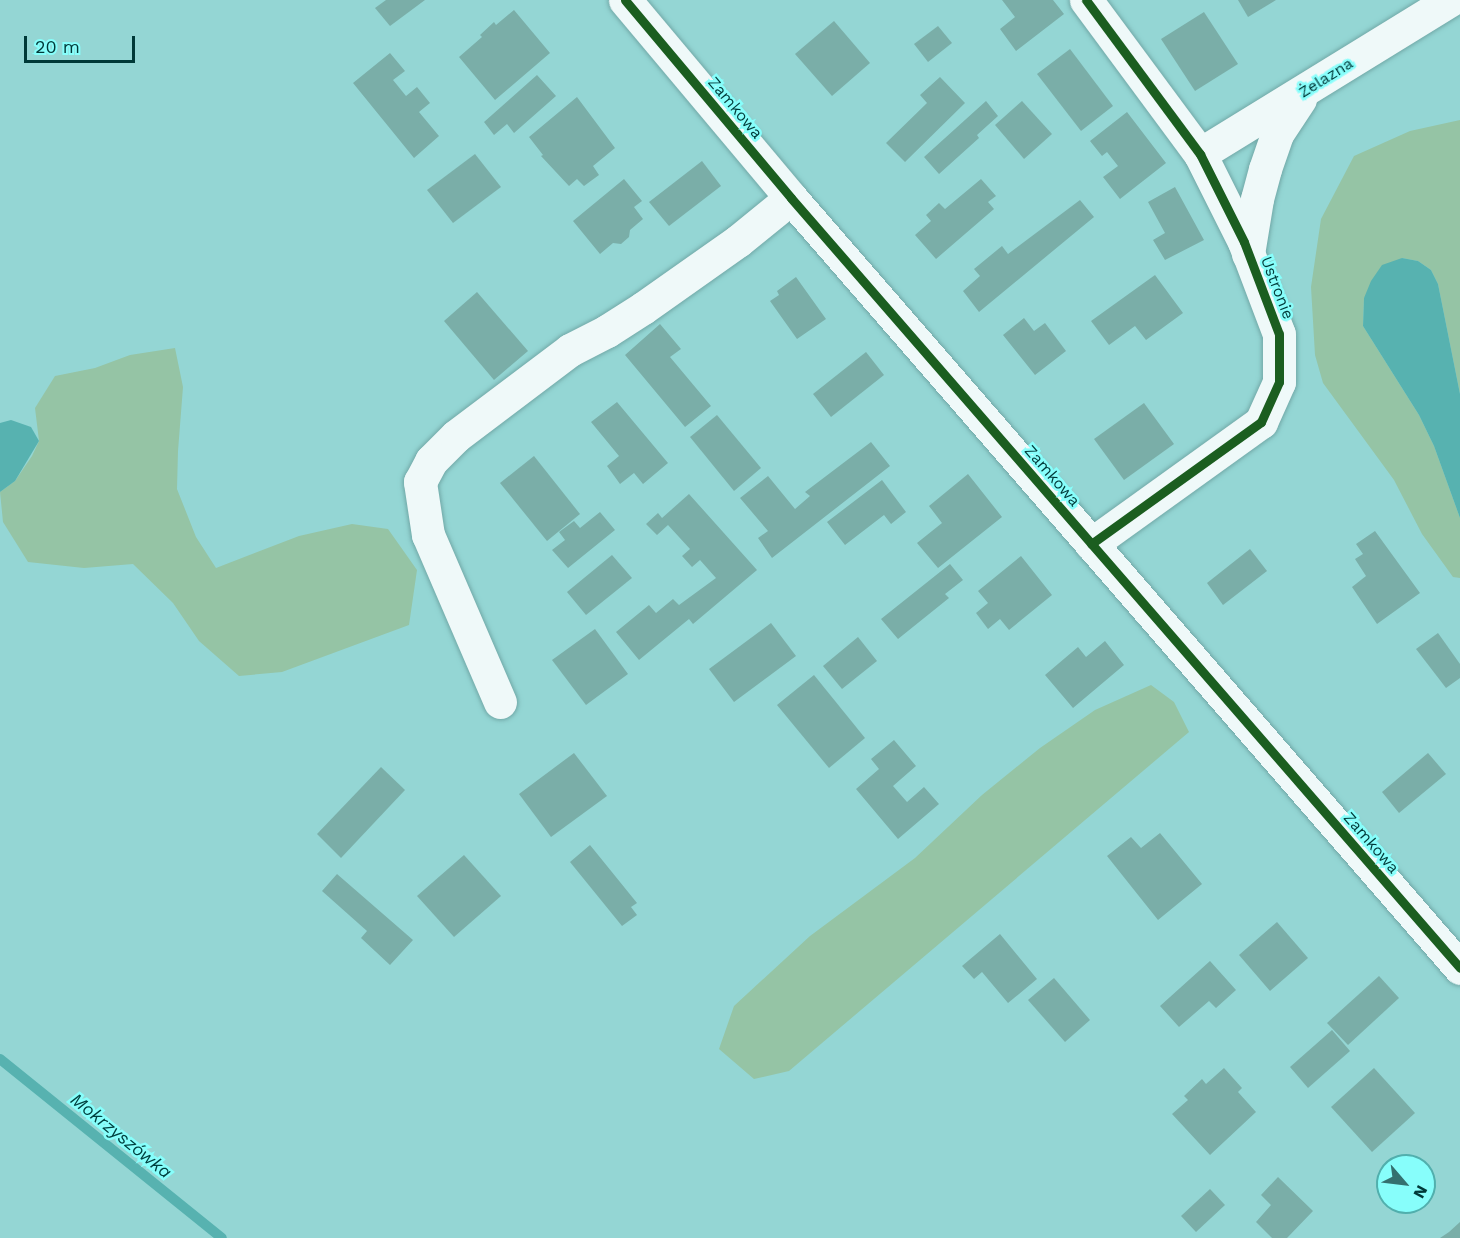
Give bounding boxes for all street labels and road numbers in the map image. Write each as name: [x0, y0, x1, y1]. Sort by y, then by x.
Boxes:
street label: Żelazna: [1295, 54, 1357, 102]
street label: Zamkowa: [704, 73, 766, 143]
street label: Ustronie: [1256, 254, 1298, 322]
street label: Zamkowa: [1020, 441, 1084, 511]
street label: Zamkowa: [1339, 808, 1403, 878]

